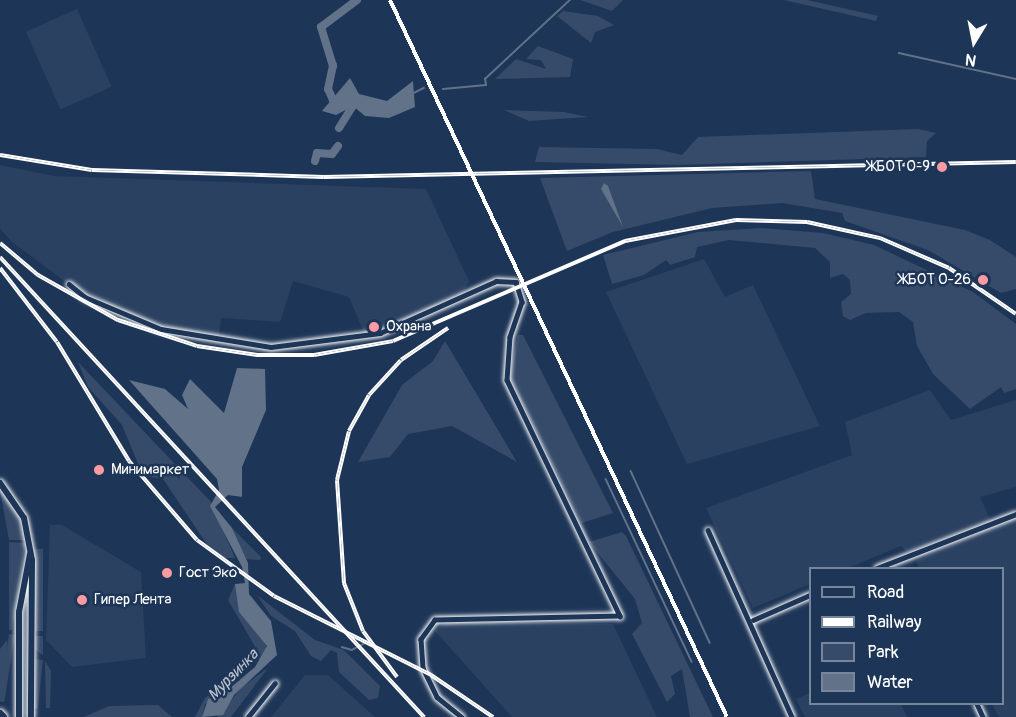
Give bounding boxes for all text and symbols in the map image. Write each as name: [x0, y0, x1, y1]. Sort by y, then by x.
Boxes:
north arrow: [944, 12, 1004, 72]
text: N: [964, 49, 978, 71]
place label: ЖБОТ О-9: [867, 158, 930, 176]
marker: ЖБОТ О-9: [935, 160, 949, 174]
place label: ЖБОТ О-26: [899, 271, 971, 289]
marker: ЖБОТ О-26: [976, 273, 990, 287]
place label: Охрана: [386, 318, 432, 336]
marker: Охрана: [367, 320, 381, 334]
place label: Минимаркет: [111, 461, 189, 479]
marker: Минимаркет: [92, 463, 106, 477]
place label: Гост Эко: [179, 564, 237, 582]
marker: Гост Эко: [160, 566, 174, 580]
legend: [809, 567, 1004, 705]
text: Road: [867, 581, 904, 604]
place label: Гипер Лента: [94, 591, 172, 609]
marker: Гипер Лента: [75, 593, 89, 607]
text: Railway: [867, 611, 922, 634]
text: Park: [867, 641, 899, 664]
water label: Мурзинка: [204, 645, 262, 705]
text: Water: [867, 671, 913, 694]

